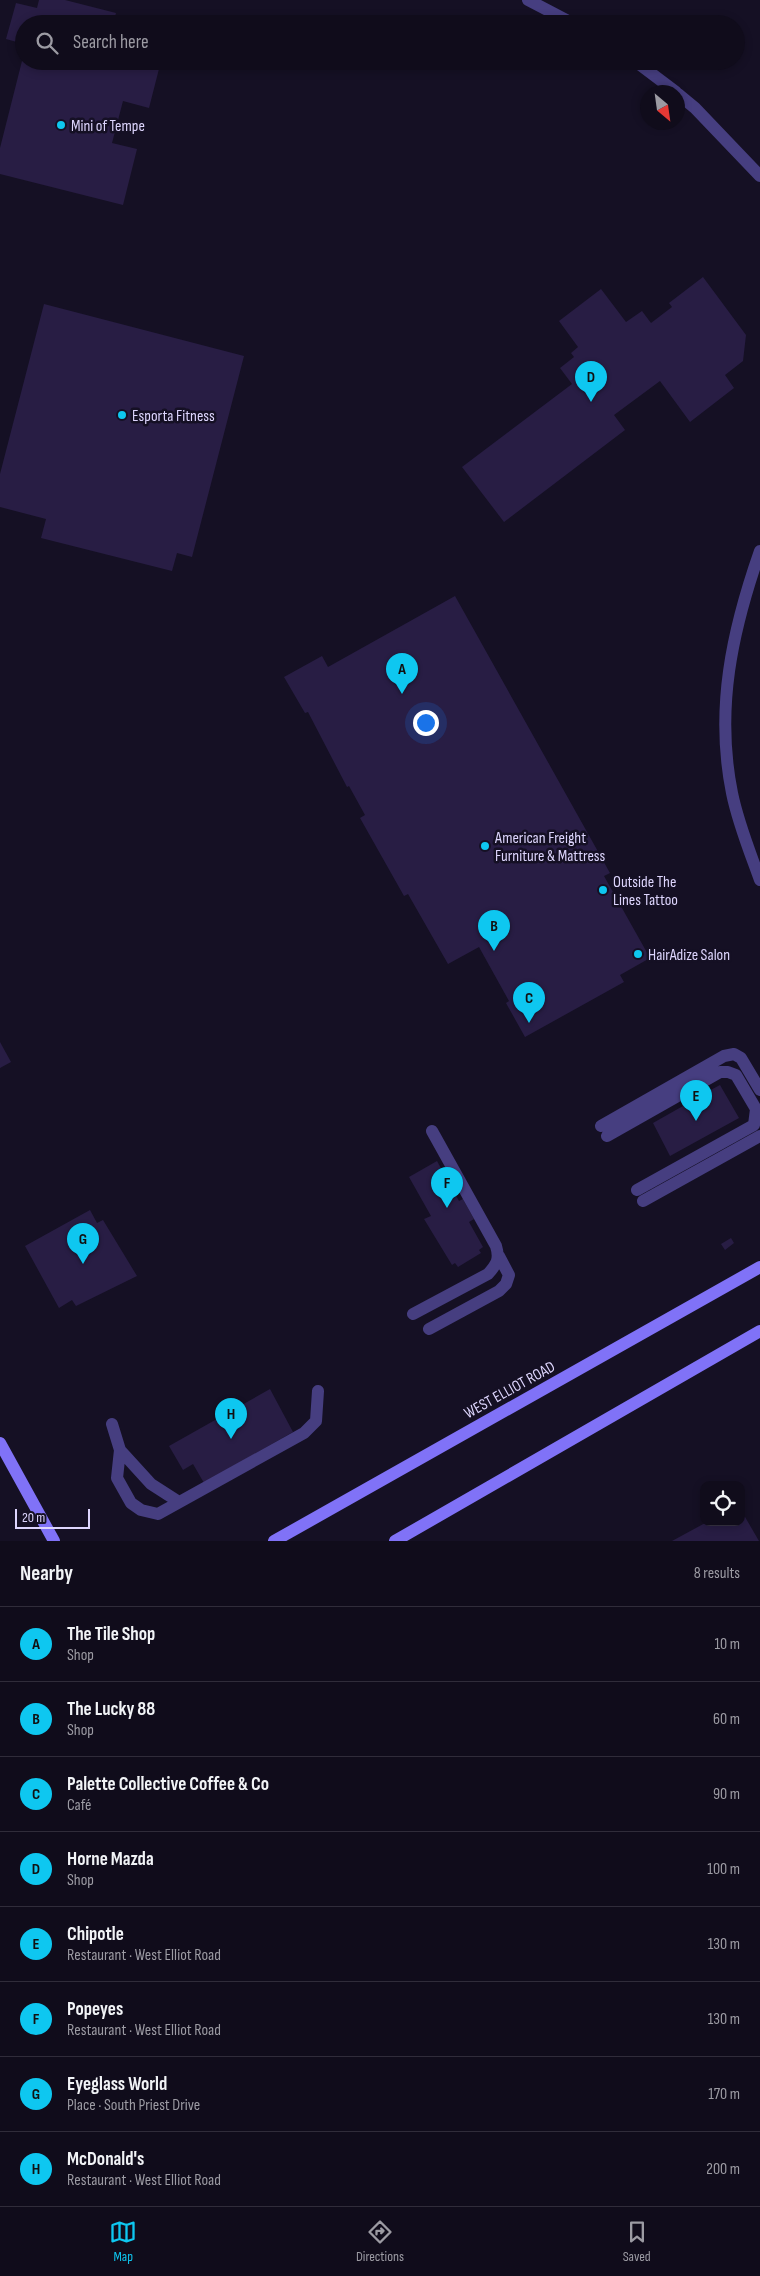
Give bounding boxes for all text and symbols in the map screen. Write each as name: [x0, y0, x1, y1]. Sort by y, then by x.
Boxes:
search box: [15, 15, 745, 70]
icon: search: [33, 29, 61, 57]
text: Search here: [73, 31, 149, 54]
north arrow: [640, 85, 685, 130]
place label: Mini of Tempe: [71, 117, 145, 136]
marker: Mini of Tempe: [55, 119, 67, 131]
pin: D: [575, 361, 607, 402]
place label: Esporta Fitness: [132, 407, 215, 426]
marker: Esporta Fitness: [116, 409, 128, 421]
pin: A: [386, 653, 418, 694]
your location: [413, 710, 439, 736]
place label: American Freight Furniture & Mattress: [494, 829, 605, 866]
marker: American Freight Furniture & Mattress: [479, 840, 491, 852]
place label: Outside The Lines Tattoo: [613, 873, 678, 910]
marker: Outside The Lines Tattoo: [597, 884, 609, 896]
pin: B: [478, 910, 510, 951]
place label: HairAdize Salon: [648, 946, 730, 965]
marker: HairAdize Salon: [632, 948, 644, 960]
pin: C: [513, 982, 545, 1023]
pin: E: [680, 1080, 712, 1121]
pin: F: [431, 1167, 463, 1208]
pin: G: [67, 1223, 99, 1264]
street label: WEST ELLIOT ROAD: [461, 1357, 559, 1423]
pin: H: [215, 1398, 247, 1439]
map controls: [700, 1481, 745, 1526]
button: locate: [700, 1481, 745, 1526]
scale bar: [15, 1506, 90, 1529]
text: 20 m: [22, 1509, 45, 1526]
text: Nearby: [20, 1561, 73, 1586]
text: 8 results: [694, 1564, 740, 1583]
text: The Tile Shop: [67, 1623, 155, 1646]
text: A: [32, 1635, 40, 1654]
text: 10 m: [714, 1635, 740, 1654]
text: Shop: [67, 1646, 94, 1665]
text: The Lucky 88: [67, 1698, 155, 1721]
text: B: [32, 1710, 40, 1729]
text: 60 m: [713, 1710, 740, 1729]
text: Shop: [67, 1721, 94, 1740]
text: Palette Collective Coffee & Co: [67, 1773, 269, 1796]
text: C: [32, 1785, 40, 1804]
text: 90 m: [713, 1785, 740, 1804]
text: Café: [67, 1796, 91, 1815]
text: Horne Mazda: [67, 1848, 154, 1871]
text: D: [32, 1860, 40, 1879]
text: 100 m: [707, 1860, 740, 1879]
text: Shop: [67, 1871, 94, 1890]
text: Chipotle: [67, 1923, 124, 1946]
text: E: [33, 1935, 39, 1954]
text: 130 m: [708, 1935, 740, 1954]
text: Restaurant · West Elliot Road: [67, 1946, 221, 1965]
text: Popeyes: [67, 1998, 123, 2021]
text: F: [33, 2010, 39, 2029]
text: 130 m: [708, 2010, 740, 2029]
text: Restaurant · West Elliot Road: [67, 2021, 221, 2040]
text: Eyeglass World: [67, 2073, 167, 2096]
text: G: [32, 2085, 40, 2104]
text: 170 m: [708, 2085, 740, 2104]
text: Place · South Priest Drive: [67, 2096, 200, 2115]
text: McDonald's: [67, 2148, 144, 2171]
text: H: [32, 2160, 40, 2179]
text: 200 m: [706, 2160, 740, 2179]
text: Restaurant · West Elliot Road: [67, 2171, 221, 2190]
tab: Map: [109, 2218, 137, 2265]
tab: Directions: [356, 2218, 404, 2265]
tab: Saved: [623, 2218, 651, 2265]

